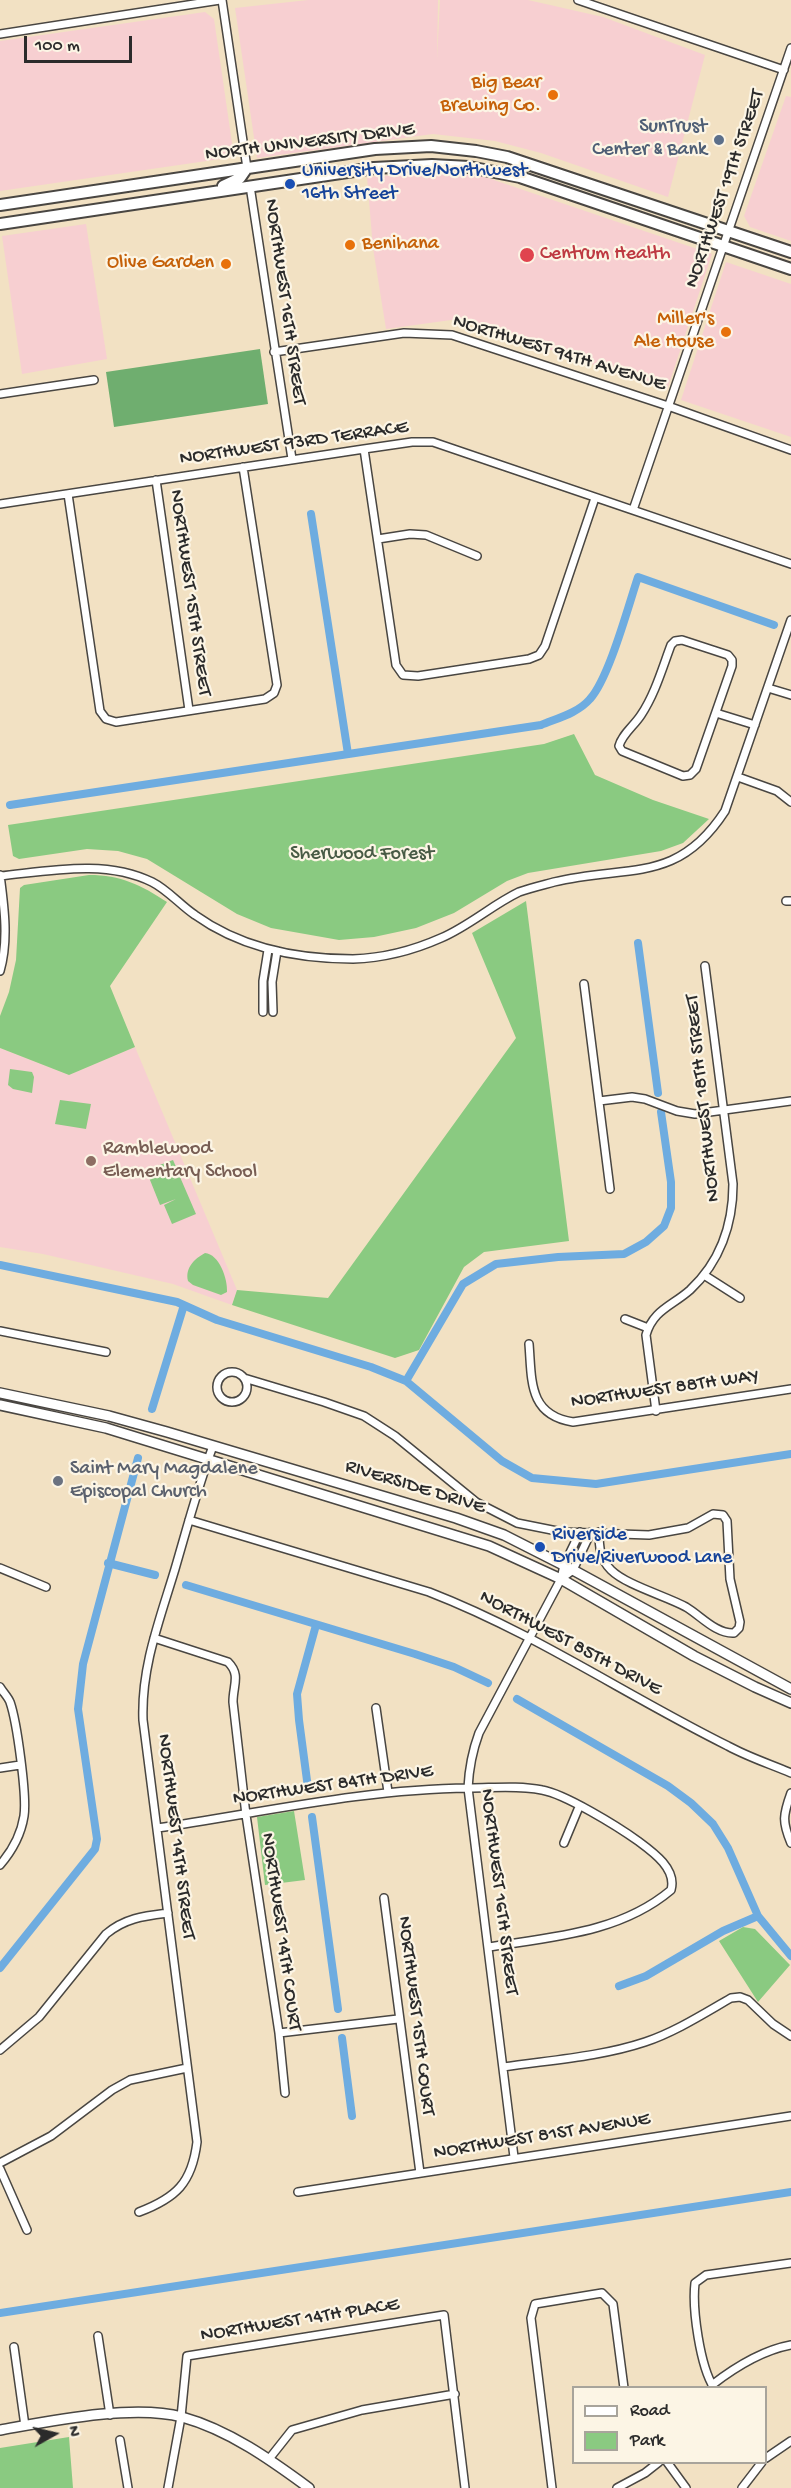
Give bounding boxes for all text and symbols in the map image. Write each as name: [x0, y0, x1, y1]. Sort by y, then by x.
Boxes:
scale bar: [27, 24, 135, 62]
text: 100 m: [35, 36, 80, 57]
place label: Big Bear Brewing Co.: [440, 72, 541, 119]
street label: NORTHWEST 19TH STREET: [681, 87, 771, 291]
marker: Big Bear Brewing Co.: [546, 88, 560, 102]
place label: SunTrust Center & Bank: [592, 116, 707, 163]
street label: NORTH UNIVERSITY DRIVE: [204, 118, 416, 168]
marker: SunTrust Center & Bank: [712, 133, 726, 147]
place label: University Drive/Northwest 16th Street: [302, 160, 527, 207]
marker: University Drive/Northwest 16th Street: [283, 177, 297, 191]
street label: NORTHWEST 16TH STREET: [258, 197, 310, 407]
place label: Benihana: [362, 233, 439, 257]
marker: Benihana: [343, 238, 357, 252]
place label: Centrum Health: [540, 243, 670, 267]
marker: Centrum Health: [518, 246, 536, 264]
place label: Olive Garden: [107, 252, 214, 276]
marker: Olive Garden: [219, 257, 233, 271]
place label: Miller's Ale House: [634, 308, 714, 355]
street label: NORTHWEST 94TH AVENUE: [450, 310, 668, 398]
marker: Miller's Ale House: [719, 325, 733, 339]
street label: NORTHWEST 93RD TERRACE: [178, 416, 410, 472]
street label: NORTHWEST 15TH STREET: [163, 488, 215, 698]
park label: Sherwood Forest: [290, 843, 434, 867]
street label: NORTHWEST 18TH STREET: [681, 993, 727, 1203]
place label: Ramblewood Elementary School: [103, 1138, 257, 1185]
marker: Ramblewood Elementary School: [84, 1154, 98, 1168]
street label: NORTHWEST 88TH WAY: [569, 1365, 761, 1415]
street label: RIVERSIDE DRIVE: [342, 1455, 488, 1521]
place label: Saint Mary Magdalene Episcopal Church: [70, 1458, 257, 1505]
marker: Saint Mary Magdalene Episcopal Church: [51, 1474, 65, 1488]
place label: Riverside Drive/Riverwood Lane: [552, 1524, 732, 1571]
marker: Riverside Drive/Riverwood Lane: [533, 1540, 547, 1554]
street label: NORTHWEST 85TH DRIVE: [475, 1586, 665, 1702]
street label: NORTHWEST 14TH STREET: [150, 1733, 200, 1941]
street label: NORTHWEST 84TH DRIVE: [231, 1760, 435, 1812]
street label: NORTHWEST 16TH STREET: [473, 1787, 523, 1997]
street label: NORTHWEST 14TH COURT: [254, 1831, 306, 2033]
street label: NORTHWEST 15TH COURT: [391, 1915, 439, 2117]
street label: NORTHWEST 81ST AVENUE: [432, 2108, 652, 2166]
street label: NORTHWEST 14TH PLACE: [199, 2293, 401, 2349]
legend: [572, 2386, 767, 2464]
text: Road: [630, 2401, 669, 2422]
north arrow: [24, 2404, 84, 2464]
text: N: [62, 2425, 82, 2438]
text: Park: [630, 2431, 664, 2452]

